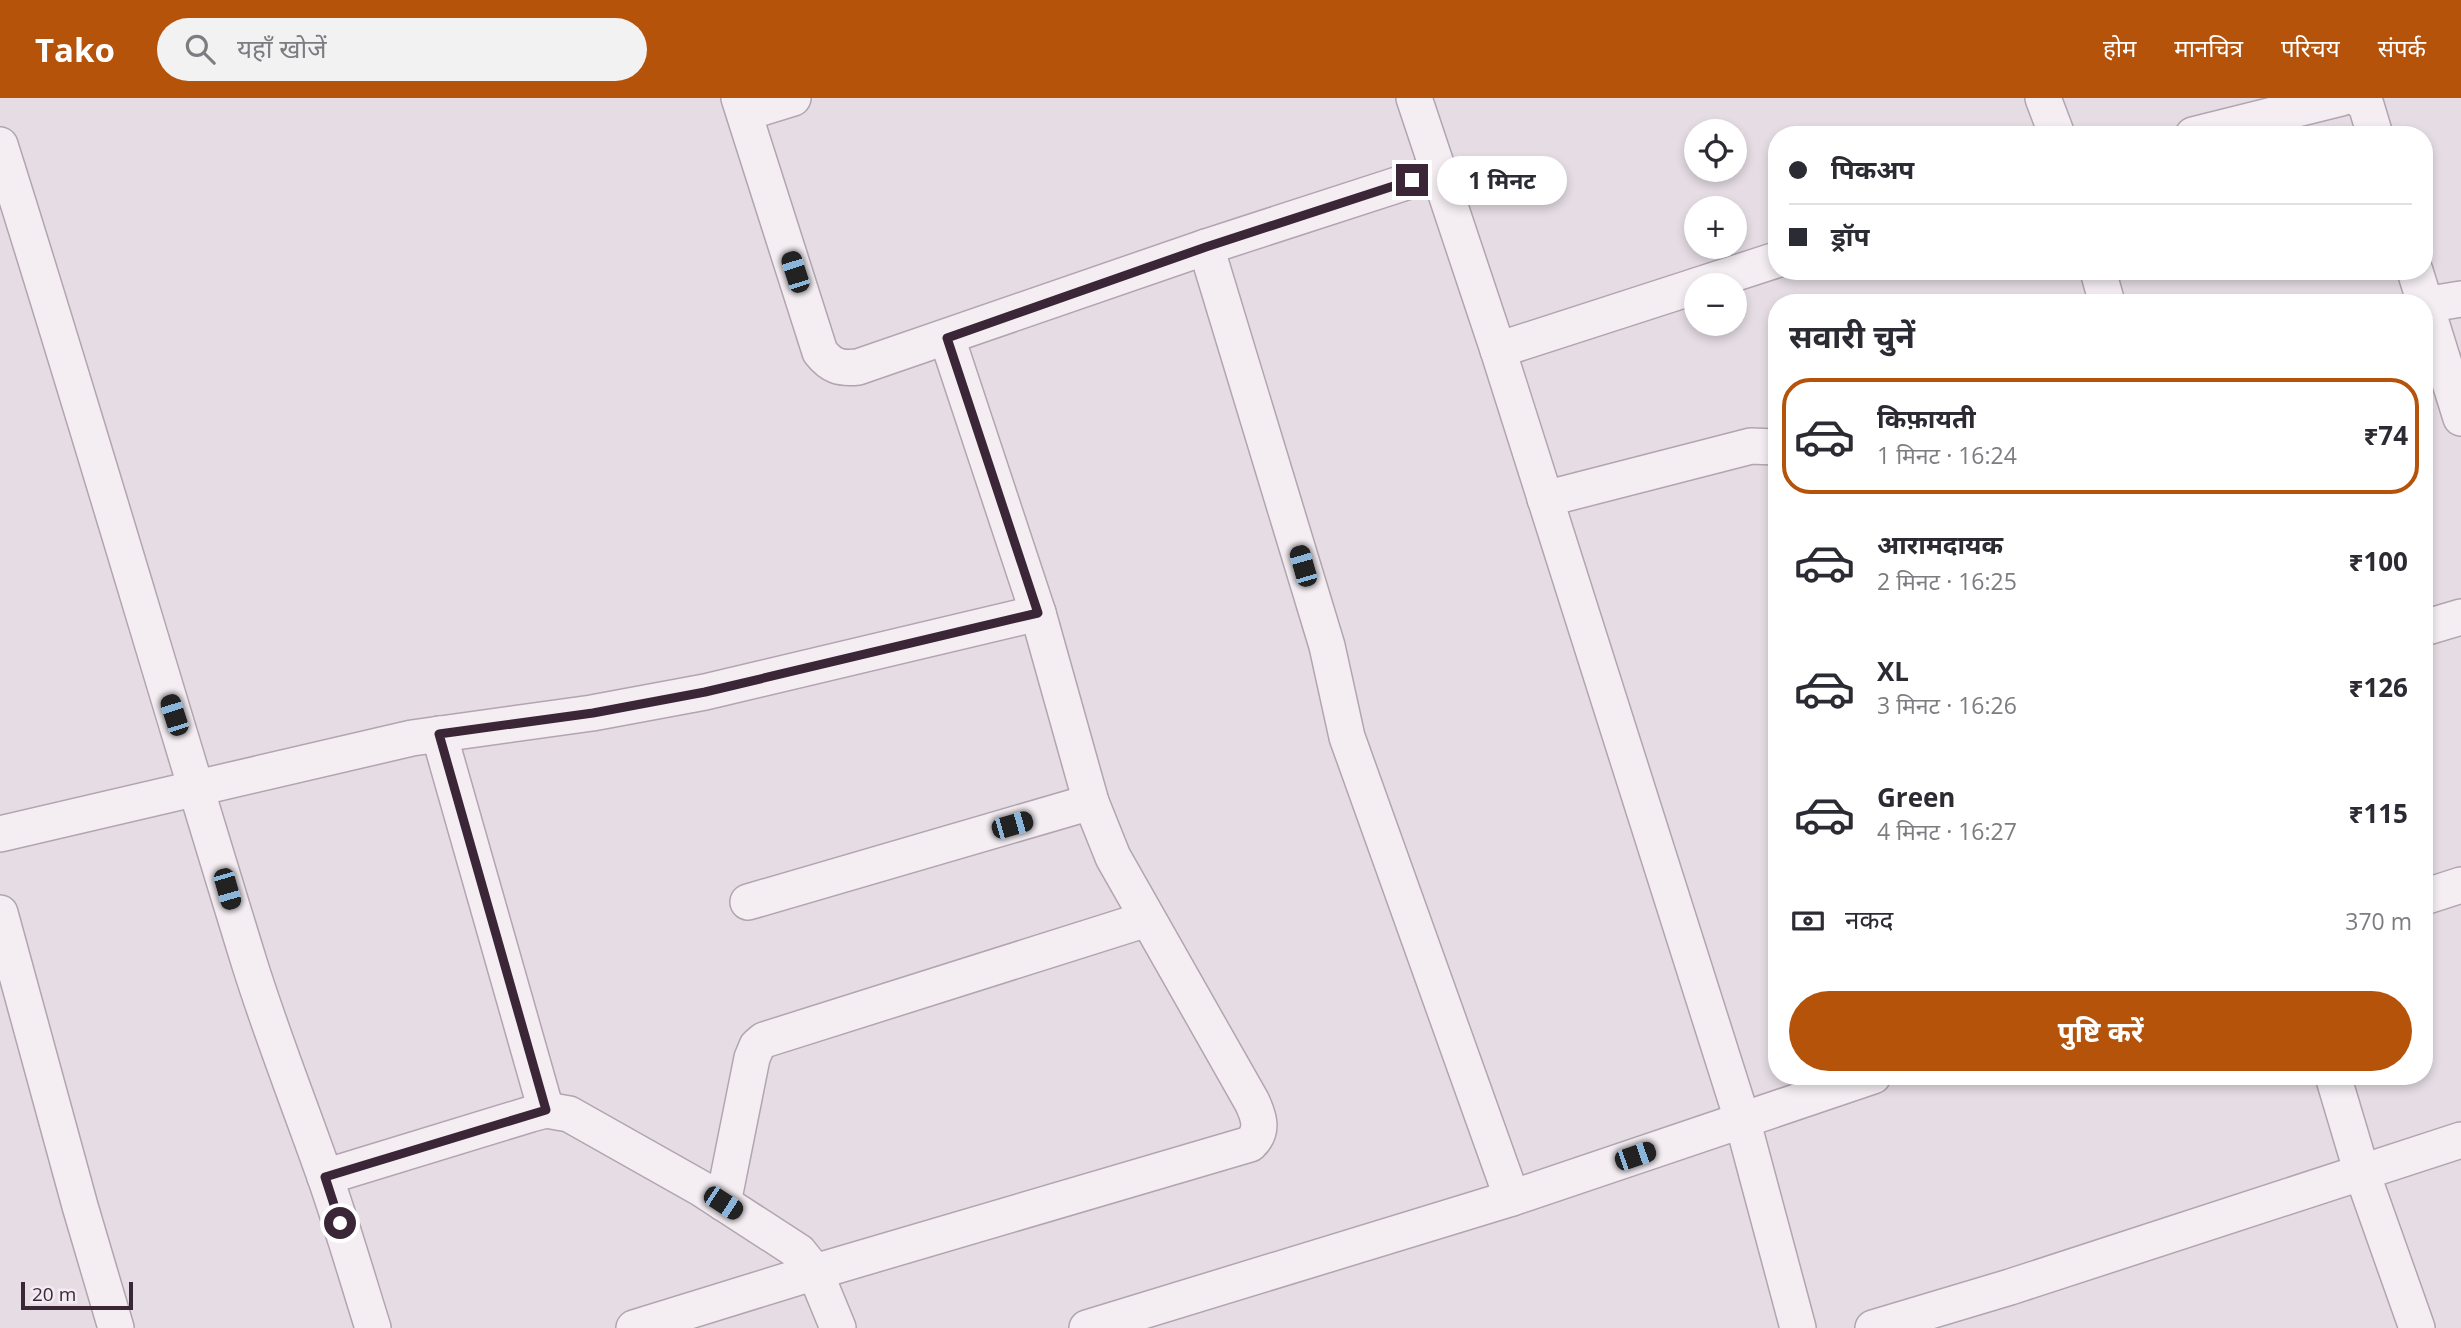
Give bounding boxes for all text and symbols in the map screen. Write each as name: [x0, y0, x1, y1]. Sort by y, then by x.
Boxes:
search box: [157, 18, 647, 81]
text: Tako: [35, 27, 115, 72]
icon: search: [181, 30, 219, 68]
text: यहाँ खोजें: [237, 30, 327, 66]
text: होम: [2103, 31, 2136, 64]
text: मानचित्र: [2174, 31, 2243, 64]
text: परिचय: [2281, 31, 2340, 64]
text: संपर्क: [2378, 31, 2426, 64]
map controls: [1684, 119, 1747, 336]
button: locate: [1684, 119, 1747, 182]
text: पिकअप: [1831, 151, 1914, 187]
callout: 1 मिनट: [1436, 155, 1566, 204]
route end: [1396, 164, 1428, 196]
text: 1 मिनट: [1468, 164, 1536, 196]
button: +: [1684, 196, 1747, 259]
text: ड्रॉप: [1831, 218, 1869, 254]
car: [779, 249, 812, 295]
button: −: [1684, 273, 1747, 336]
text: सवारी चुनें: [1789, 314, 1915, 357]
text: किफ़ायती: [1877, 400, 1976, 436]
icon: car: [1793, 405, 1856, 468]
text: ₹74: [2363, 417, 2408, 453]
text: 1 मिनट · 16:24: [1877, 439, 2017, 471]
text: आरामदायक: [1877, 526, 2003, 562]
icon: car: [1793, 531, 1856, 594]
car: [1288, 543, 1319, 589]
text: ₹100: [2349, 543, 2408, 579]
text: 2 मिनट · 16:25: [1877, 565, 2017, 597]
text: XL: [1877, 653, 1909, 689]
icon: car: [1793, 657, 1856, 720]
text: ₹126: [2349, 669, 2408, 705]
text: 3 मिनट · 16:26: [1877, 689, 2017, 721]
car: [158, 692, 191, 738]
text: Green: [1877, 779, 1955, 815]
icon: car: [1793, 783, 1856, 846]
text: ₹115: [2349, 795, 2408, 831]
car: [989, 809, 1036, 841]
text: 4 मिनट · 16:27: [1877, 815, 2017, 847]
car: [212, 866, 243, 912]
text: नकद: [1845, 901, 1893, 937]
icon: cash: [1789, 902, 1827, 940]
text: 370 m: [2345, 905, 2412, 937]
button: पुष्टि करें: [1789, 991, 2412, 1071]
car: [1612, 1139, 1659, 1173]
car: [700, 1183, 747, 1223]
route start: [324, 1207, 356, 1239]
scale bar: [21, 1279, 133, 1311]
text: 20 m: [32, 1281, 76, 1307]

